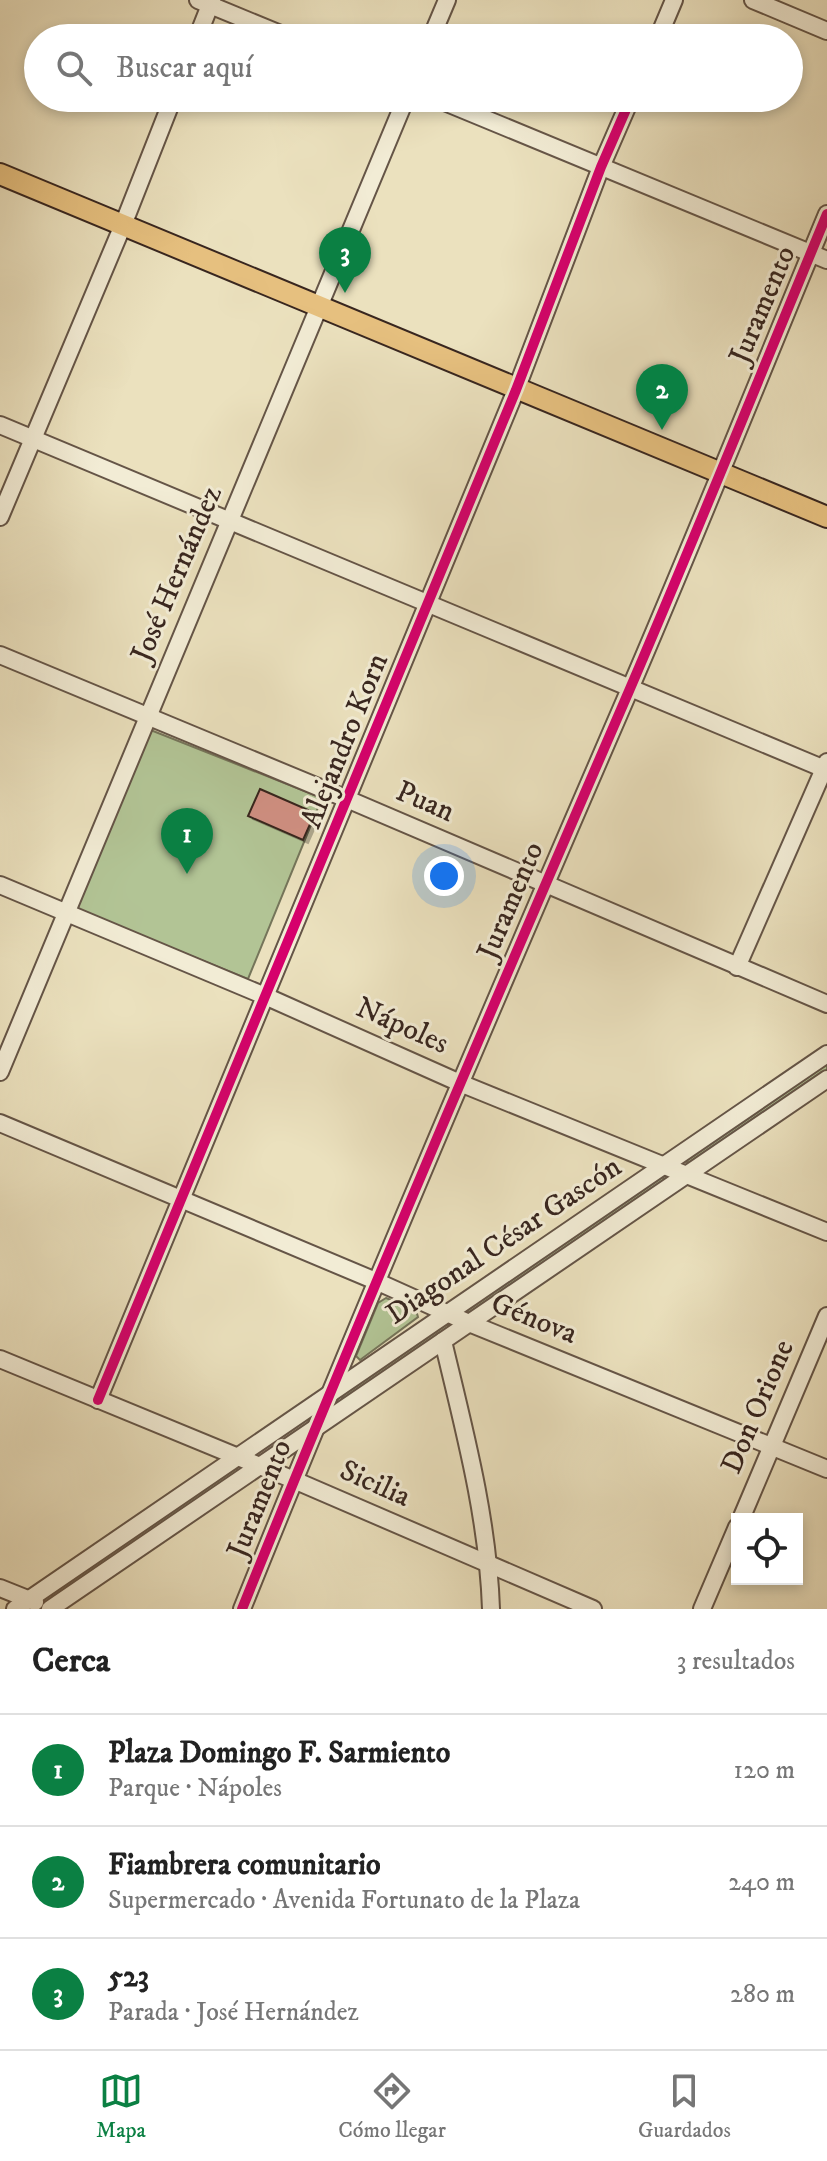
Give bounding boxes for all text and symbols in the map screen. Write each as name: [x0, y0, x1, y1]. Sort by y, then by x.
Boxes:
search box: [24, 24, 803, 112]
icon: search: [52, 46, 96, 90]
text: Buscar aquí: [116, 50, 253, 87]
pin: 3: [319, 227, 371, 293]
street label: Juramento: [721, 241, 804, 372]
pin: 2: [636, 364, 688, 430]
street label: José Hernández: [122, 480, 231, 670]
street label: Alejandro Korn: [293, 648, 397, 834]
street label: Puan: [390, 773, 460, 831]
pin: 1: [161, 808, 213, 874]
street label: Juramento: [469, 837, 552, 968]
your location: [424, 856, 464, 896]
street label: Nápoles: [350, 989, 454, 1063]
street label: Diagonal César Gascón: [379, 1148, 629, 1333]
street label: Génova: [486, 1285, 583, 1353]
street label: Don Orione: [713, 1335, 803, 1479]
street label: Juramento: [218, 1434, 300, 1566]
street label: Sicilia: [334, 1452, 416, 1516]
map controls: [731, 1513, 803, 1585]
button: locate: [731, 1513, 803, 1585]
text: Cerca: [32, 1640, 110, 1682]
text: 3 resultados: [677, 1645, 795, 1678]
text: Plaza Domingo F. Sarmiento: [108, 1735, 450, 1772]
text: 1: [53, 1754, 63, 1787]
text: 120 m: [734, 1754, 795, 1787]
text: Parque · Nápoles: [108, 1772, 282, 1805]
text: Fiambrera comunitario: [108, 1847, 381, 1884]
text: 2: [52, 1866, 64, 1899]
text: 240 m: [728, 1866, 795, 1899]
text: Supermercado · Avenida Fortunato de la Plaza: [108, 1884, 580, 1917]
text: 523: [108, 1959, 149, 1996]
text: 3: [53, 1978, 63, 2011]
text: 280 m: [730, 1978, 795, 2011]
text: Parada · José Hernández: [108, 1996, 359, 2029]
tab: Mapa: [96, 2069, 146, 2144]
tab: Cómo llegar: [338, 2069, 446, 2144]
tab: Guardados: [638, 2069, 731, 2144]

